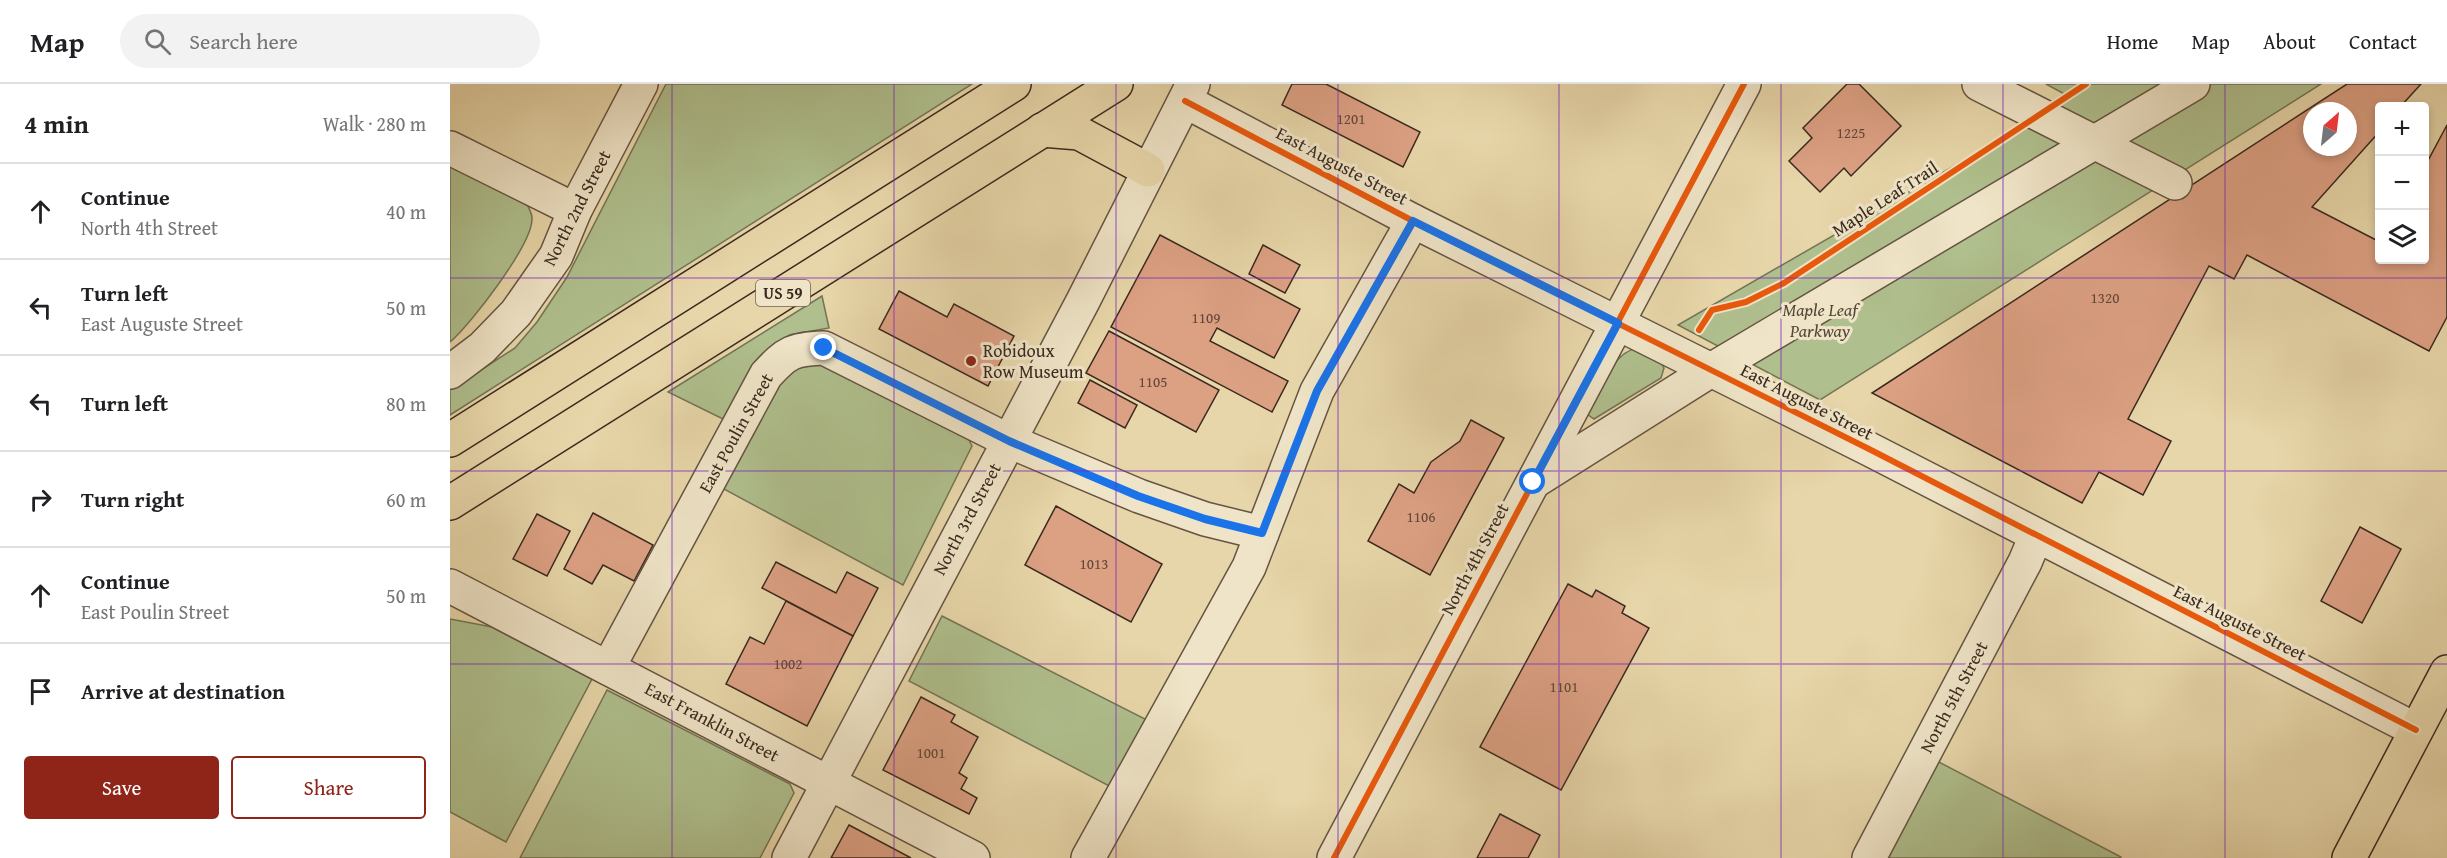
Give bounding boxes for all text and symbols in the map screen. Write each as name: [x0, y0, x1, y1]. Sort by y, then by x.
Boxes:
search box: [120, 14, 540, 68]
text: Map: [30, 21, 84, 62]
icon: search: [141, 25, 174, 58]
text: Search here: [189, 25, 298, 57]
text: Home: [2107, 26, 2158, 57]
text: Map: [2191, 26, 2230, 57]
text: About: [2263, 26, 2316, 57]
text: Contact: [2349, 26, 2417, 57]
north arrow: [2303, 102, 2357, 156]
map controls: [2375, 102, 2429, 264]
button: +: [2375, 102, 2429, 156]
text: 4 min: [24, 104, 89, 143]
house number: 1201: [1337, 108, 1365, 129]
text: Walk · 280 m: [323, 109, 426, 138]
street label: East Auguste Street: [1271, 119, 1414, 212]
house number: 1225: [1837, 122, 1865, 143]
street label: North 2nd Street: [536, 145, 618, 270]
street label: Maple Leaf Trail: [1826, 154, 1943, 243]
button: −: [2375, 156, 2429, 210]
text: Continue: [81, 181, 170, 213]
icon: ahead: [24, 195, 57, 228]
text: 40 m: [386, 197, 426, 226]
button: layers: [2375, 210, 2429, 264]
text: North 4th Street: [81, 213, 218, 242]
text: Turn left: [81, 277, 168, 309]
road number: US 59: [756, 280, 810, 306]
house number: 1320: [2091, 287, 2119, 308]
icon: left: [24, 291, 57, 324]
text: 50 m: [386, 293, 426, 322]
park label: Maple Leaf Parkway: [1783, 296, 1861, 344]
house number: 1109: [1192, 307, 1220, 328]
text: East Auguste Street: [81, 309, 243, 338]
route end: [810, 334, 836, 360]
place label: Robidoux Row Museum: [983, 337, 1084, 385]
marker: Robidoux Row Museum: [964, 354, 978, 368]
street label: East Auguste Street: [1736, 356, 1879, 447]
street label: East Poulin Street: [691, 367, 780, 498]
house number: 1105: [1139, 371, 1167, 392]
icon: left: [24, 387, 57, 420]
text: Turn left: [81, 387, 168, 419]
text: 80 m: [386, 389, 426, 418]
street label: North 3rd Street: [926, 457, 1008, 580]
route start: [1519, 468, 1545, 494]
icon: right: [24, 483, 57, 516]
text: Turn right: [81, 483, 184, 515]
text: 60 m: [386, 485, 426, 514]
street label: North 4th Street: [1434, 497, 1516, 620]
house number: 1106: [1407, 506, 1435, 527]
house number: 1013: [1080, 553, 1108, 574]
text: Continue: [81, 565, 170, 597]
street label: East Auguste Street: [2169, 577, 2312, 668]
icon: ahead: [24, 579, 57, 612]
text: 50 m: [386, 581, 426, 610]
text: East Poulin Street: [81, 597, 229, 626]
street label: North 5th Street: [1913, 635, 1995, 758]
house number: 1002: [774, 653, 802, 674]
icon: arrive: [24, 675, 57, 708]
text: Arrive at destination: [81, 675, 285, 707]
street label: East Franklin Street: [640, 675, 785, 769]
house number: 1101: [1550, 676, 1578, 697]
house number: 1001: [917, 742, 945, 763]
button: Save: [24, 756, 219, 819]
button: Share: [231, 756, 426, 819]

